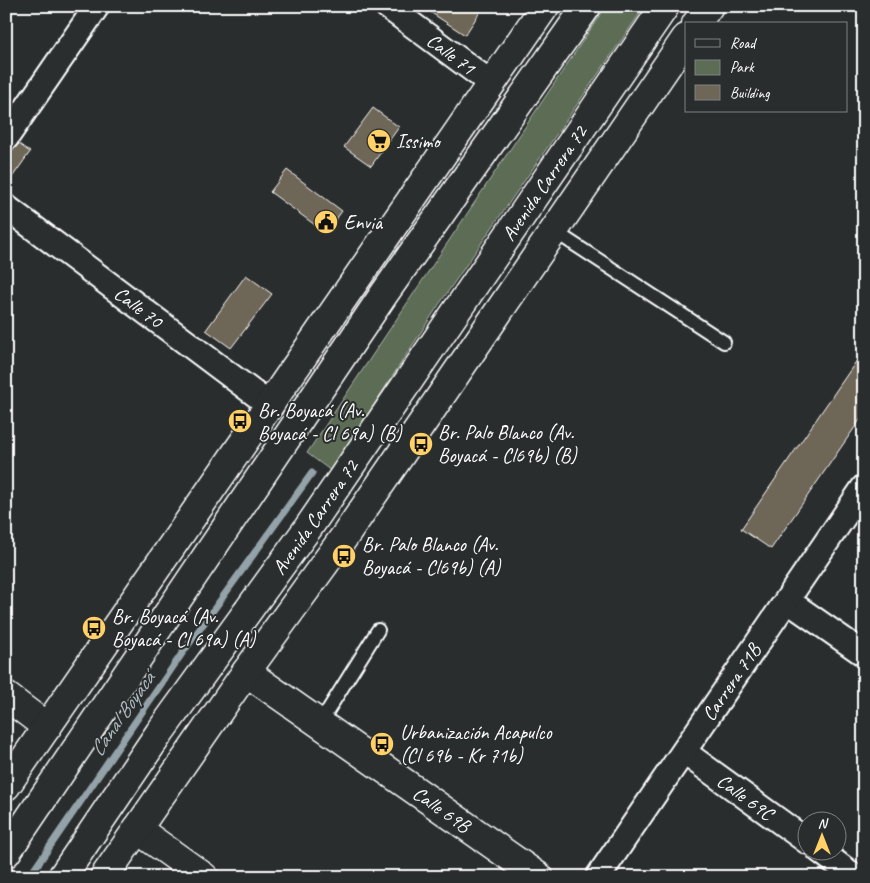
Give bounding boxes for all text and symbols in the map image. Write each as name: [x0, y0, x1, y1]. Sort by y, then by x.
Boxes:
legend: [685, 22, 848, 112]
street label: Calle 71: [422, 28, 481, 81]
text: Road: [730, 34, 757, 53]
text: Park: [730, 58, 755, 77]
text: Building: [730, 84, 770, 103]
street label: Avenida Carrera 72: [496, 119, 594, 246]
supermarket icon: Issimo: [366, 128, 392, 154]
place label: Issimo: [396, 129, 441, 154]
public building icon: Envia: [313, 209, 339, 235]
place label: Envia: [344, 210, 384, 235]
street label: Calle 70: [109, 281, 169, 335]
place label: Br. Boyacá (Av. Boyacá - Cl 69a) (B): [258, 398, 403, 446]
bus stop icon: Br. Boyacá (Av. Boyacá - Cl 69a) (B): [227, 408, 253, 434]
place label: Br. Palo Blanco (Av. Boyacá - Cl69b) (B): [438, 420, 578, 468]
bus stop icon: Br. Palo Blanco (Av. Boyacá - Cl69b) (B): [408, 431, 434, 457]
street label: Avenida Carrera 72: [267, 454, 365, 579]
place label: Br. Palo Blanco (Av. Boyacá - Cl69b) (A): [362, 532, 502, 580]
bus stop icon: Br. Palo Blanco (Av. Boyacá - Cl69b) (A): [331, 543, 357, 569]
place label: Br. Boyacá (Av. Boyacá - Cl 69a) (A): [112, 604, 257, 652]
bus stop icon: Br. Boyacá (Av. Boyacá - Cl 69a) (A): [81, 615, 107, 641]
street label: Carrera 71B: [696, 638, 767, 726]
water label: Canal Boyacá: [84, 663, 163, 761]
place label: Urbanización Acapulco (Cl 69b - Kr 71b): [400, 720, 553, 768]
bus stop icon: Urbanización Acapulco (Cl 69b - Kr 71b): [369, 731, 395, 757]
street label: Calle 69C: [712, 768, 780, 827]
street label: Calle 69B: [408, 781, 477, 839]
north arrow: [798, 810, 848, 860]
text: N: [818, 815, 829, 832]

